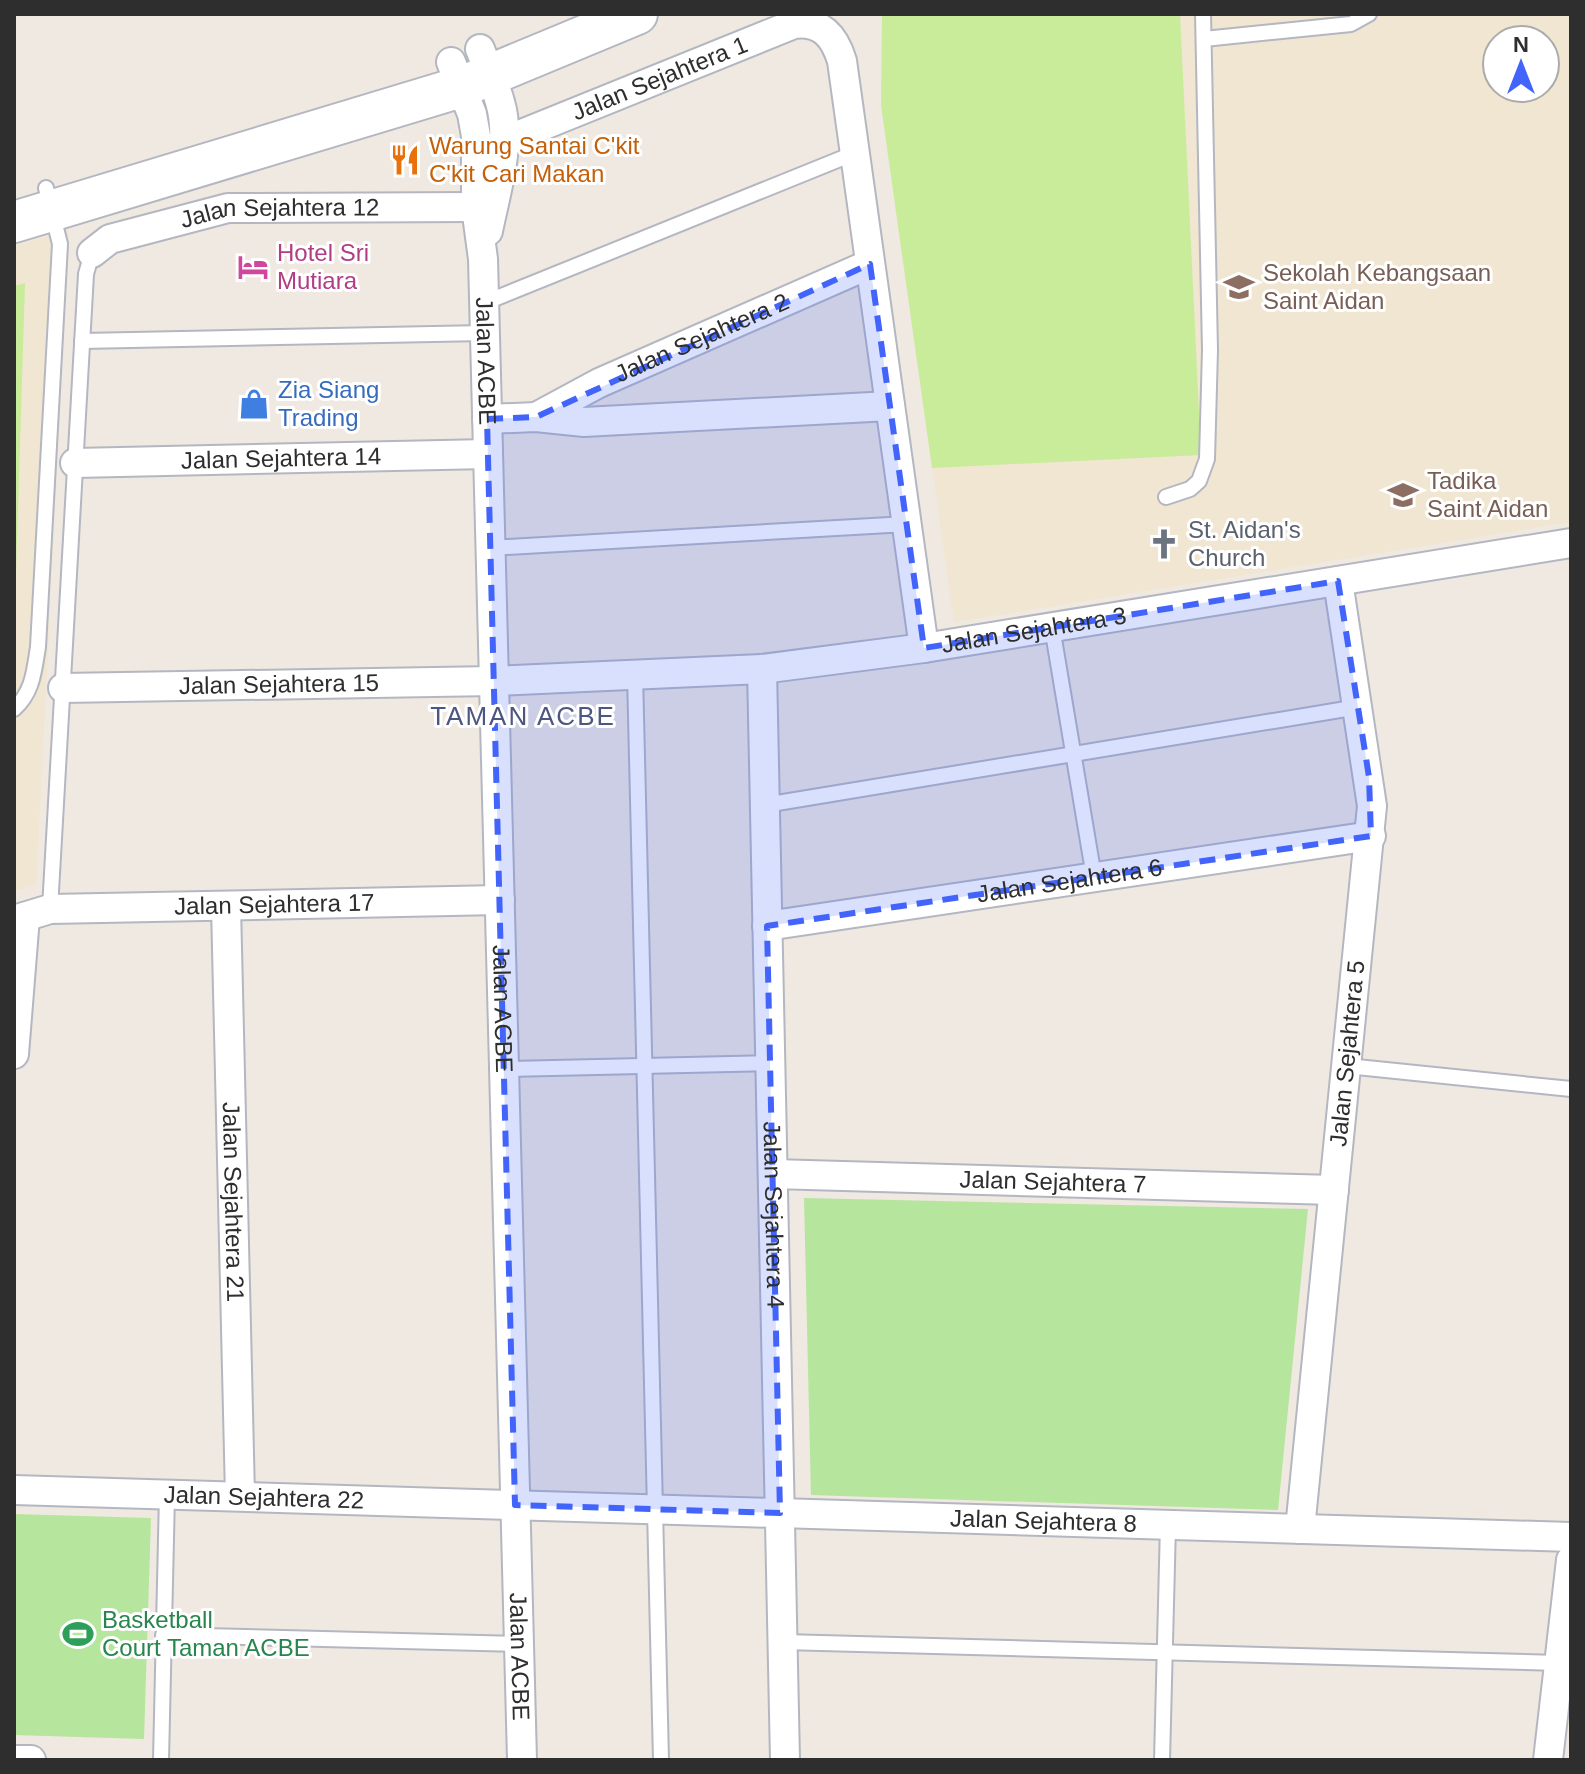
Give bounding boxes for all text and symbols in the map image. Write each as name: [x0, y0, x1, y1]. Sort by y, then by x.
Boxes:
north arrow: [1481, 24, 1561, 104]
street label: Jalan Sejahtera 1: [568, 30, 751, 125]
text: N: [1513, 32, 1529, 57]
place label: Warung Santai C'kit C'kit Cari Makan: [429, 132, 640, 187]
restaurant icon: Warung Santai C'kit C'kit Cari Makan: [388, 143, 422, 177]
street label: Jalan Sejahtera 12: [177, 193, 379, 233]
place label: Hotel Sri Mutiara: [277, 239, 369, 294]
hotel icon: Hotel Sri Mutiara: [236, 250, 270, 284]
place label: Sekolah Kebangsaan Saint Aidan: [1263, 259, 1491, 314]
school or university icon: Sekolah Kebangsaan Saint Aidan: [1222, 270, 1256, 304]
street label: Jalan Sejahtera 2: [611, 287, 793, 387]
street label: Jalan ACBE: [471, 297, 501, 425]
place label: Zia Siang Trading: [278, 376, 379, 431]
shop icon: Zia Siang Trading: [237, 387, 271, 421]
street label: Jalan Sejahtera 14: [181, 442, 381, 474]
place label: Tadika Saint Aidan: [1427, 467, 1548, 522]
school or university icon: Tadika Saint Aidan: [1386, 478, 1420, 512]
place label: St. Aidan's Church: [1188, 516, 1301, 571]
church icon: St. Aidan's Church: [1147, 527, 1181, 561]
street label: Jalan Sejahtera 3: [939, 601, 1128, 658]
street label: Jalan Sejahtera 15: [179, 669, 379, 699]
district label: TAMAN ACBE: [430, 701, 616, 731]
street label: Jalan Sejahtera 6: [975, 853, 1164, 908]
street label: Jalan Sejahtera 17: [174, 889, 375, 920]
street label: Jalan ACBE: [488, 944, 518, 1073]
street label: Jalan Sejahtera 5: [1324, 959, 1370, 1148]
street label: Jalan Sejahtera 21: [218, 1101, 249, 1302]
street label: Jalan Sejahtera 4: [759, 1121, 789, 1309]
street label: Jalan Sejahtera 7: [959, 1165, 1147, 1198]
street label: Jalan Sejahtera 22: [163, 1481, 364, 1514]
street label: Jalan Sejahtera 8: [950, 1504, 1137, 1537]
street label: Jalan ACBE: [505, 1592, 535, 1721]
place label: Basketball Court Taman ACBE: [102, 1606, 310, 1661]
sports icon: Basketball Court Taman ACBE: [61, 1617, 95, 1651]

